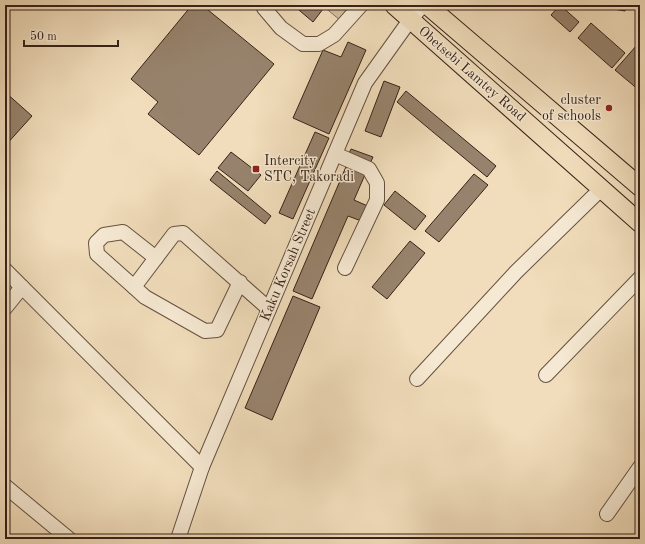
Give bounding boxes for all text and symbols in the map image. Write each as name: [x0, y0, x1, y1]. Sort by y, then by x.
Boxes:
scale bar: [24, 22, 118, 48]
street label: Obetsebi Lamtey Road: [416, 24, 528, 124]
text: 50 m: [30, 30, 57, 43]
place label: cluster of schools: [542, 93, 601, 123]
marker: cluster of schools: [604, 103, 614, 113]
place label: Intercity STC, Takoradi: [264, 154, 354, 184]
marker: Intercity STC, Takoradi: [251, 164, 261, 174]
street label: Kaku Korsah Street: [258, 206, 318, 323]

